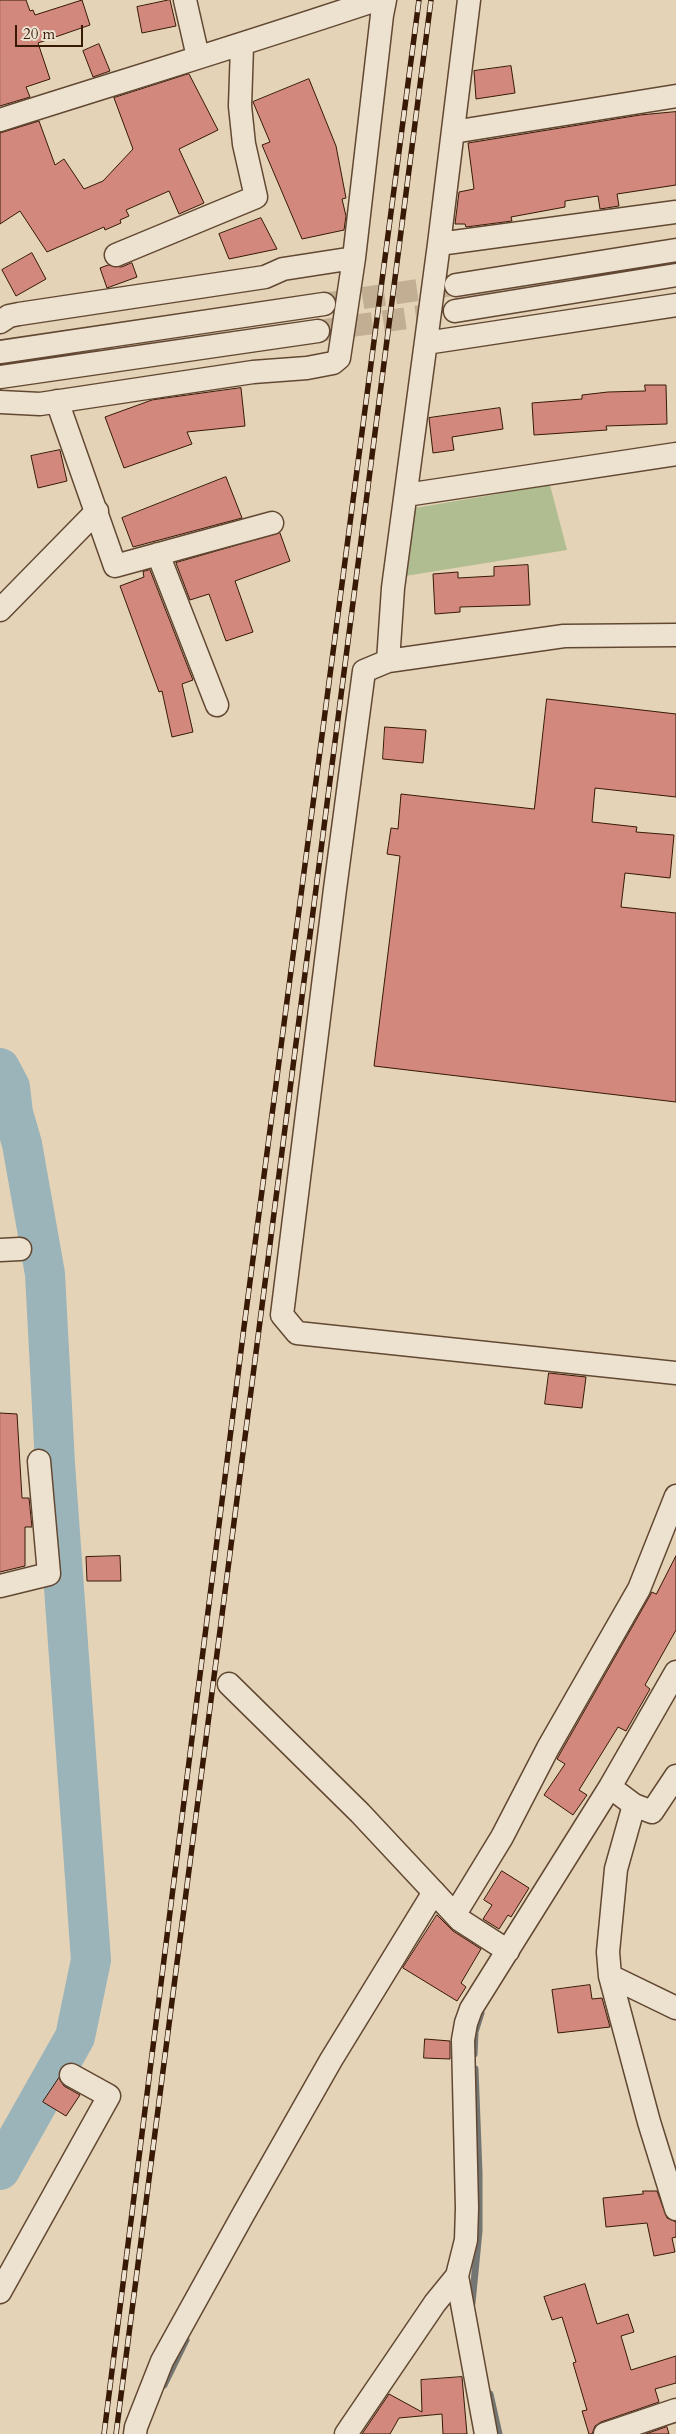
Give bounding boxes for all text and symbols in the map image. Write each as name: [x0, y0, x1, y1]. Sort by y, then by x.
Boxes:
scale bar: [18, 15, 85, 47]
text: 20 m: [23, 24, 55, 44]

